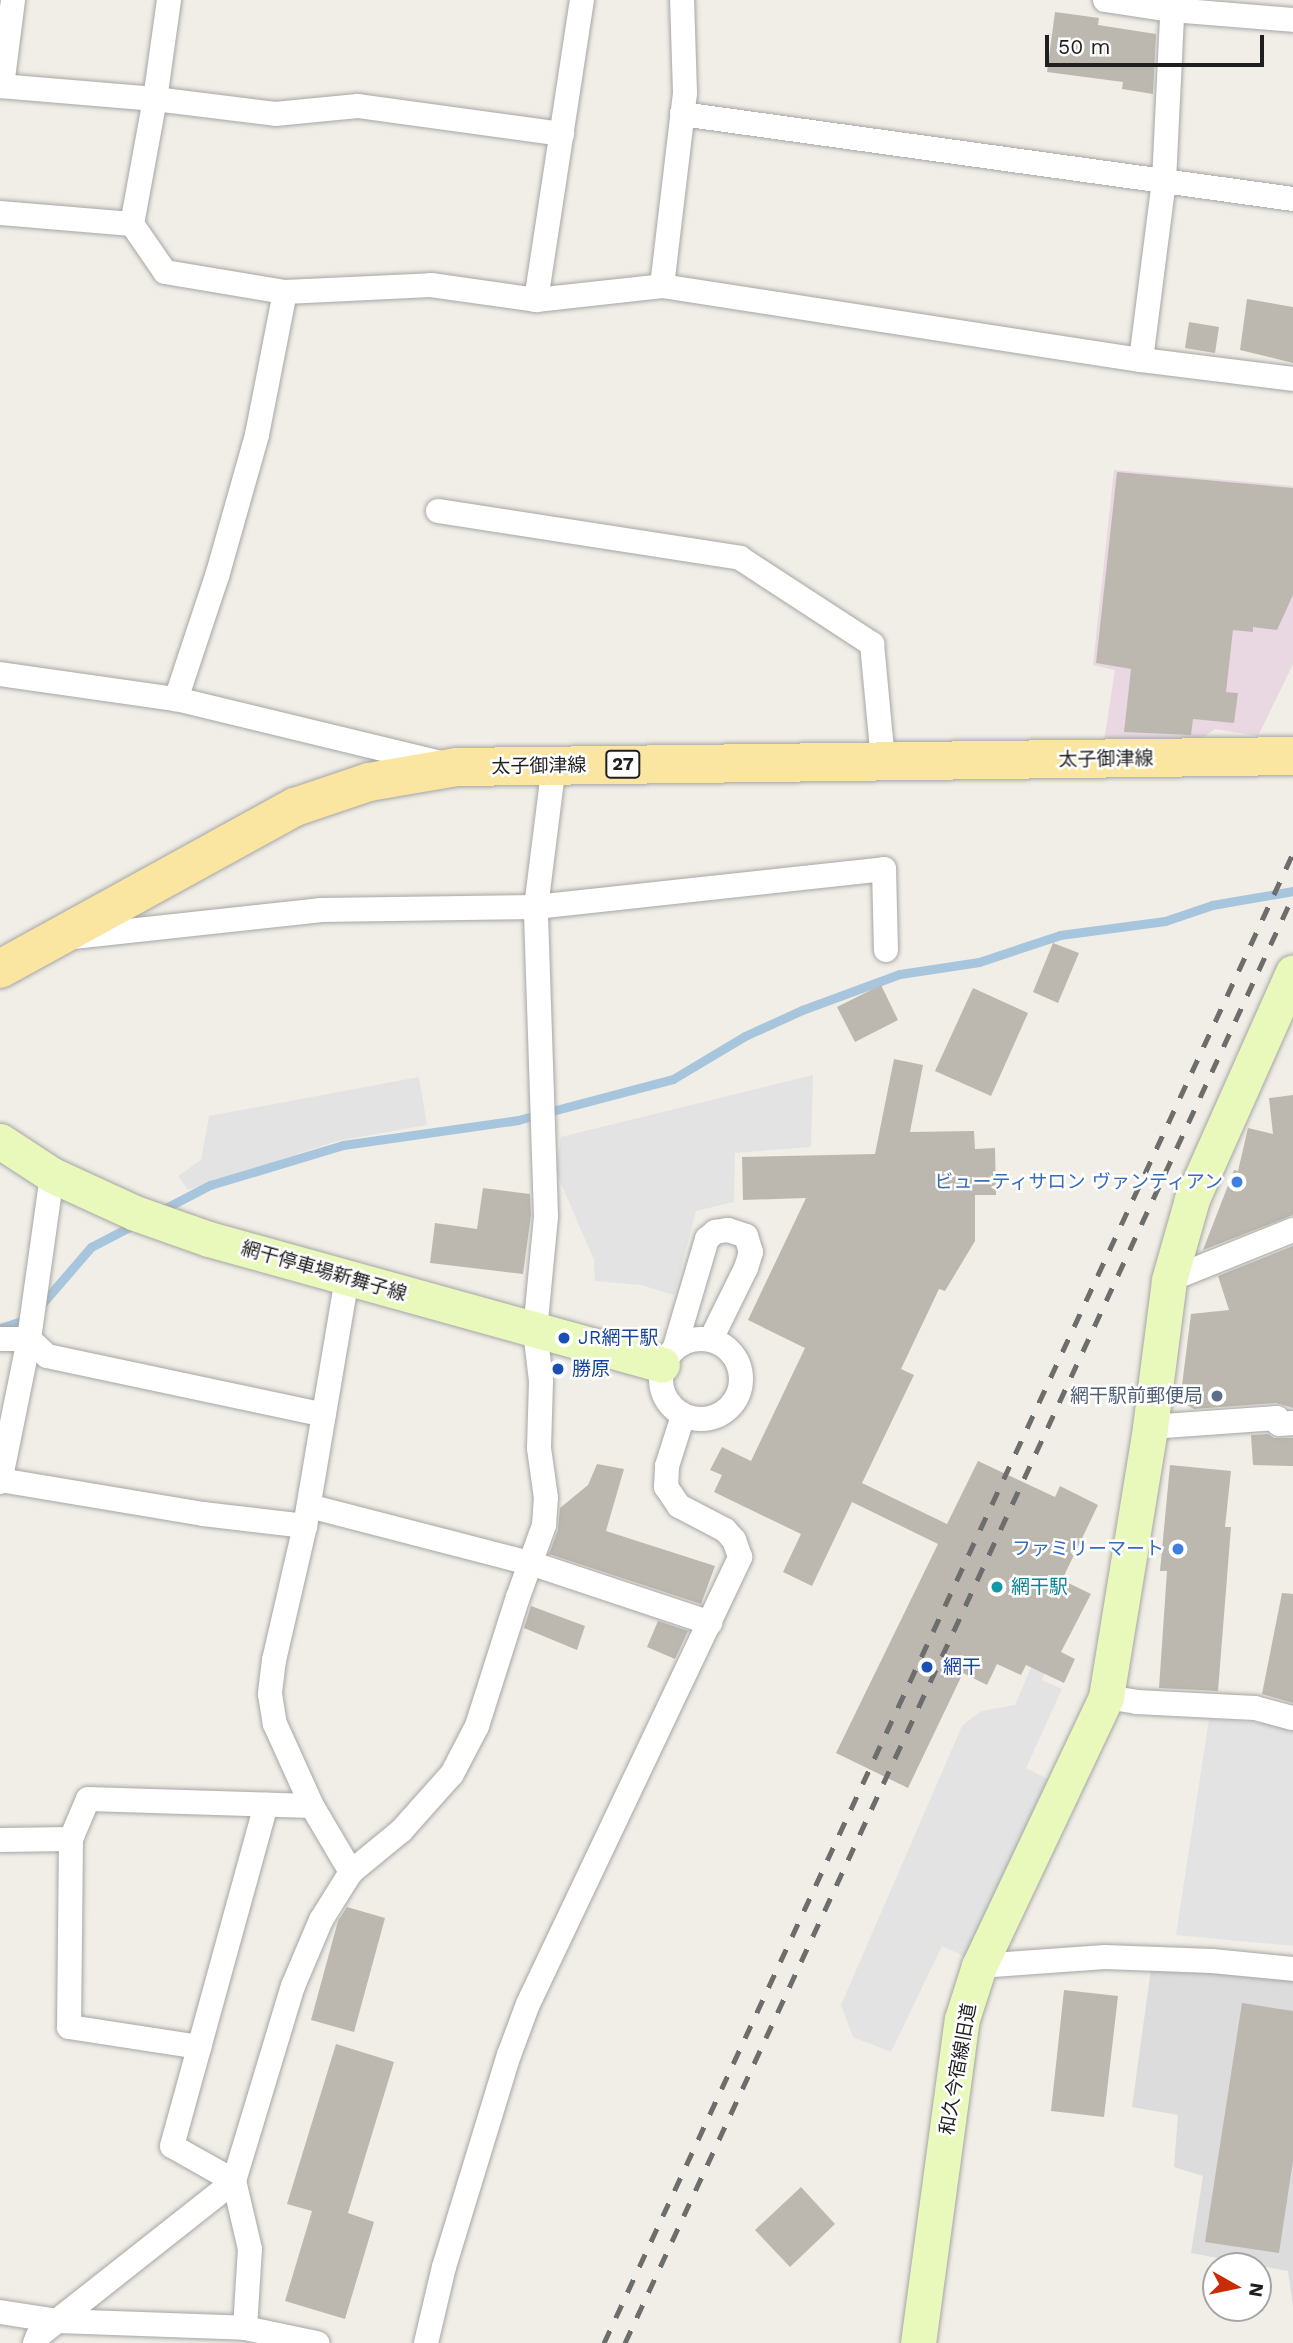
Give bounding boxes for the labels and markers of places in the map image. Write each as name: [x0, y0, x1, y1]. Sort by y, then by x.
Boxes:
place label: ビューティサロン ヴァンティアン: [932, 1171, 1223, 1193]
marker: ビューティサロン ヴァンティアン: [1229, 1174, 1245, 1190]
place label: JR網干駅: [578, 1327, 658, 1349]
marker: JR網干駅: [556, 1330, 572, 1346]
place label: 勝原: [572, 1358, 610, 1380]
marker: 勝原: [550, 1361, 566, 1377]
place label: 網干駅前郵便局: [1070, 1385, 1203, 1407]
marker: 網干駅前郵便局: [1209, 1388, 1225, 1404]
place label: ファミリーマート: [1012, 1538, 1164, 1560]
marker: ファミリーマート: [1170, 1541, 1186, 1557]
place label: 網干駅: [1011, 1576, 1068, 1598]
marker: 網干駅: [989, 1579, 1005, 1595]
place label: 網干: [943, 1656, 981, 1678]
marker: 網干: [917, 1657, 937, 1677]

